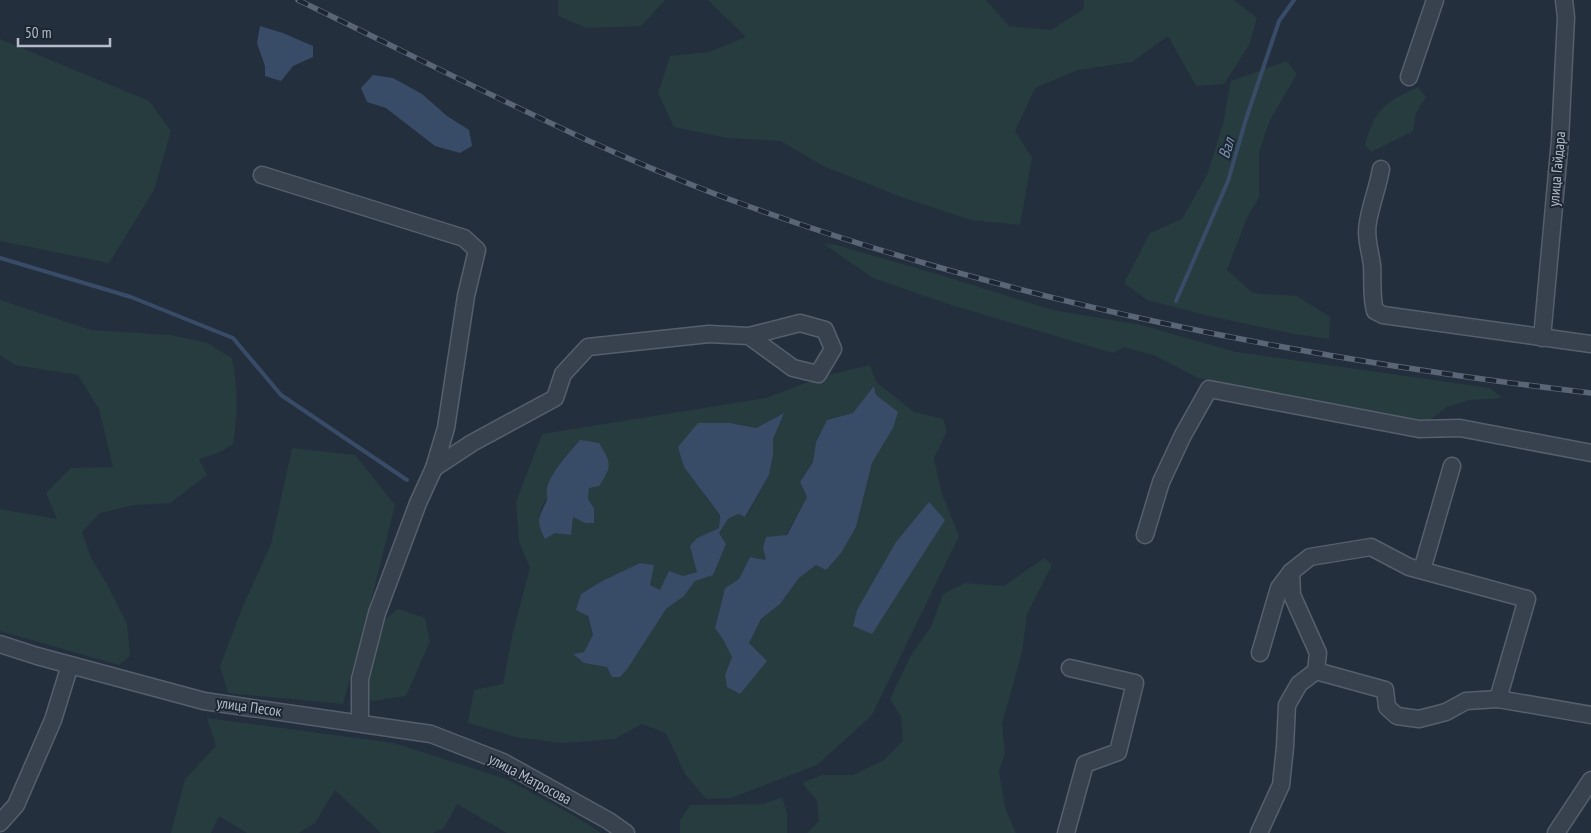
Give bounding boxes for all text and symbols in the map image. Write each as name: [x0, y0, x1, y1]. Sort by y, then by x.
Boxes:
scale bar: [18, 15, 110, 47]
text: 50 m: [25, 23, 51, 42]
street label: улица Гайдара: [1544, 130, 1569, 207]
water label: Вал: [1213, 134, 1239, 161]
street label: улица Песок: [215, 693, 283, 720]
street label: улица Матросова: [486, 749, 575, 808]

